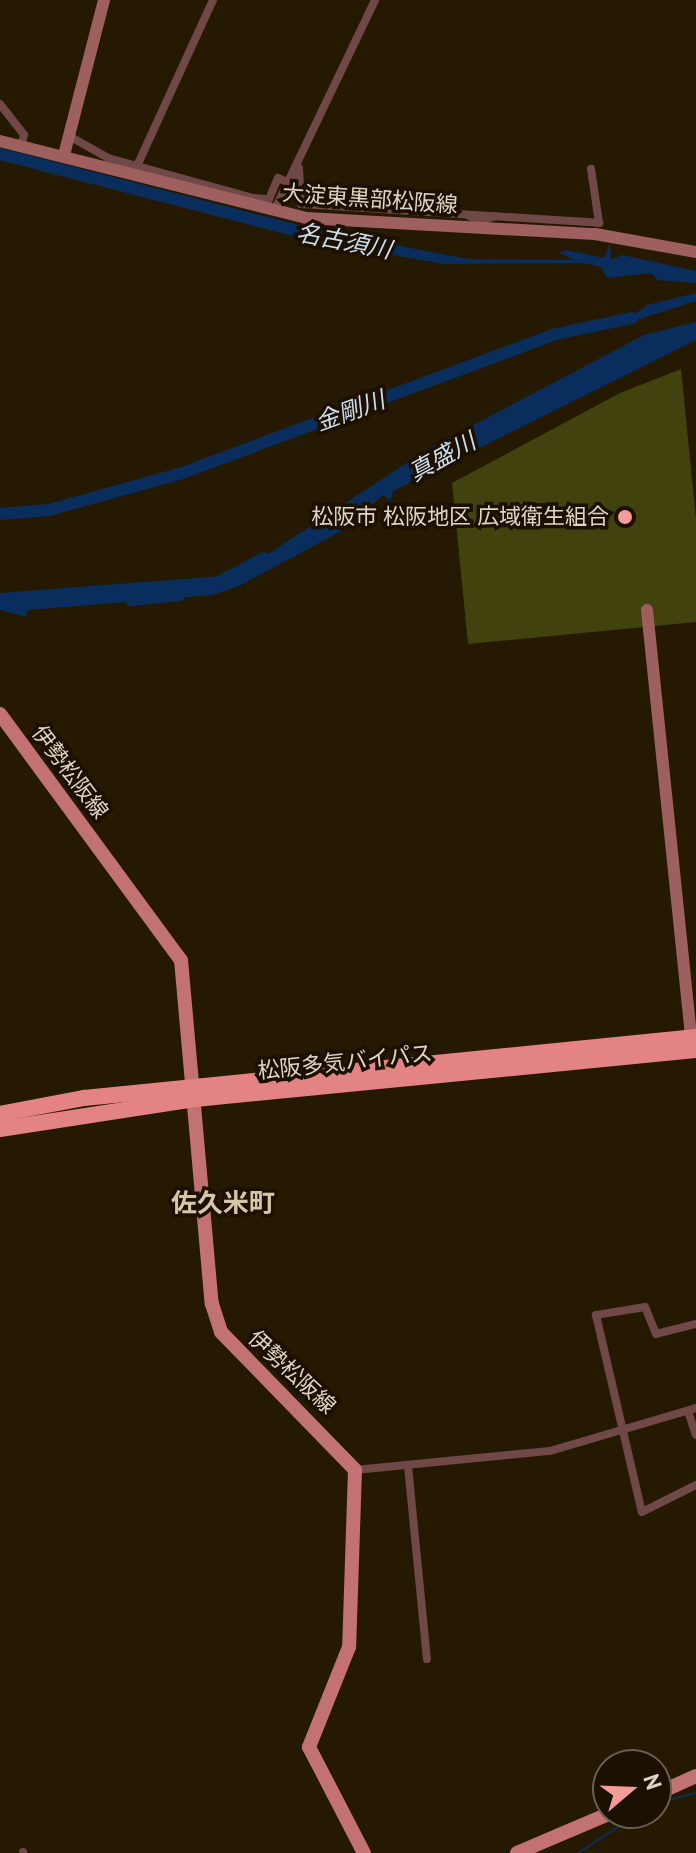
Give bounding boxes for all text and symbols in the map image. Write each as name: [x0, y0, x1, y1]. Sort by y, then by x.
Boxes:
street label: 大淀東黒部松阪線: [281, 180, 459, 218]
water label: 名古須川: [294, 218, 394, 264]
water label: 金剛川: [311, 385, 389, 437]
water label: 真盛川: [404, 427, 480, 487]
place label: 松阪市 松阪地区 広域衛生組合: [311, 504, 609, 530]
marker: 松阪市 松阪地区 広域衛生組合: [616, 508, 634, 526]
street label: 伊勢松阪線: [26, 720, 114, 824]
street label: 松阪多気バイパス: [256, 1040, 434, 1084]
district label: 佐久米町: [171, 1187, 275, 1219]
street label: 伊勢松阪線: [243, 1325, 341, 1419]
north arrow: [592, 1749, 672, 1829]
text: N: [637, 1770, 668, 1793]

